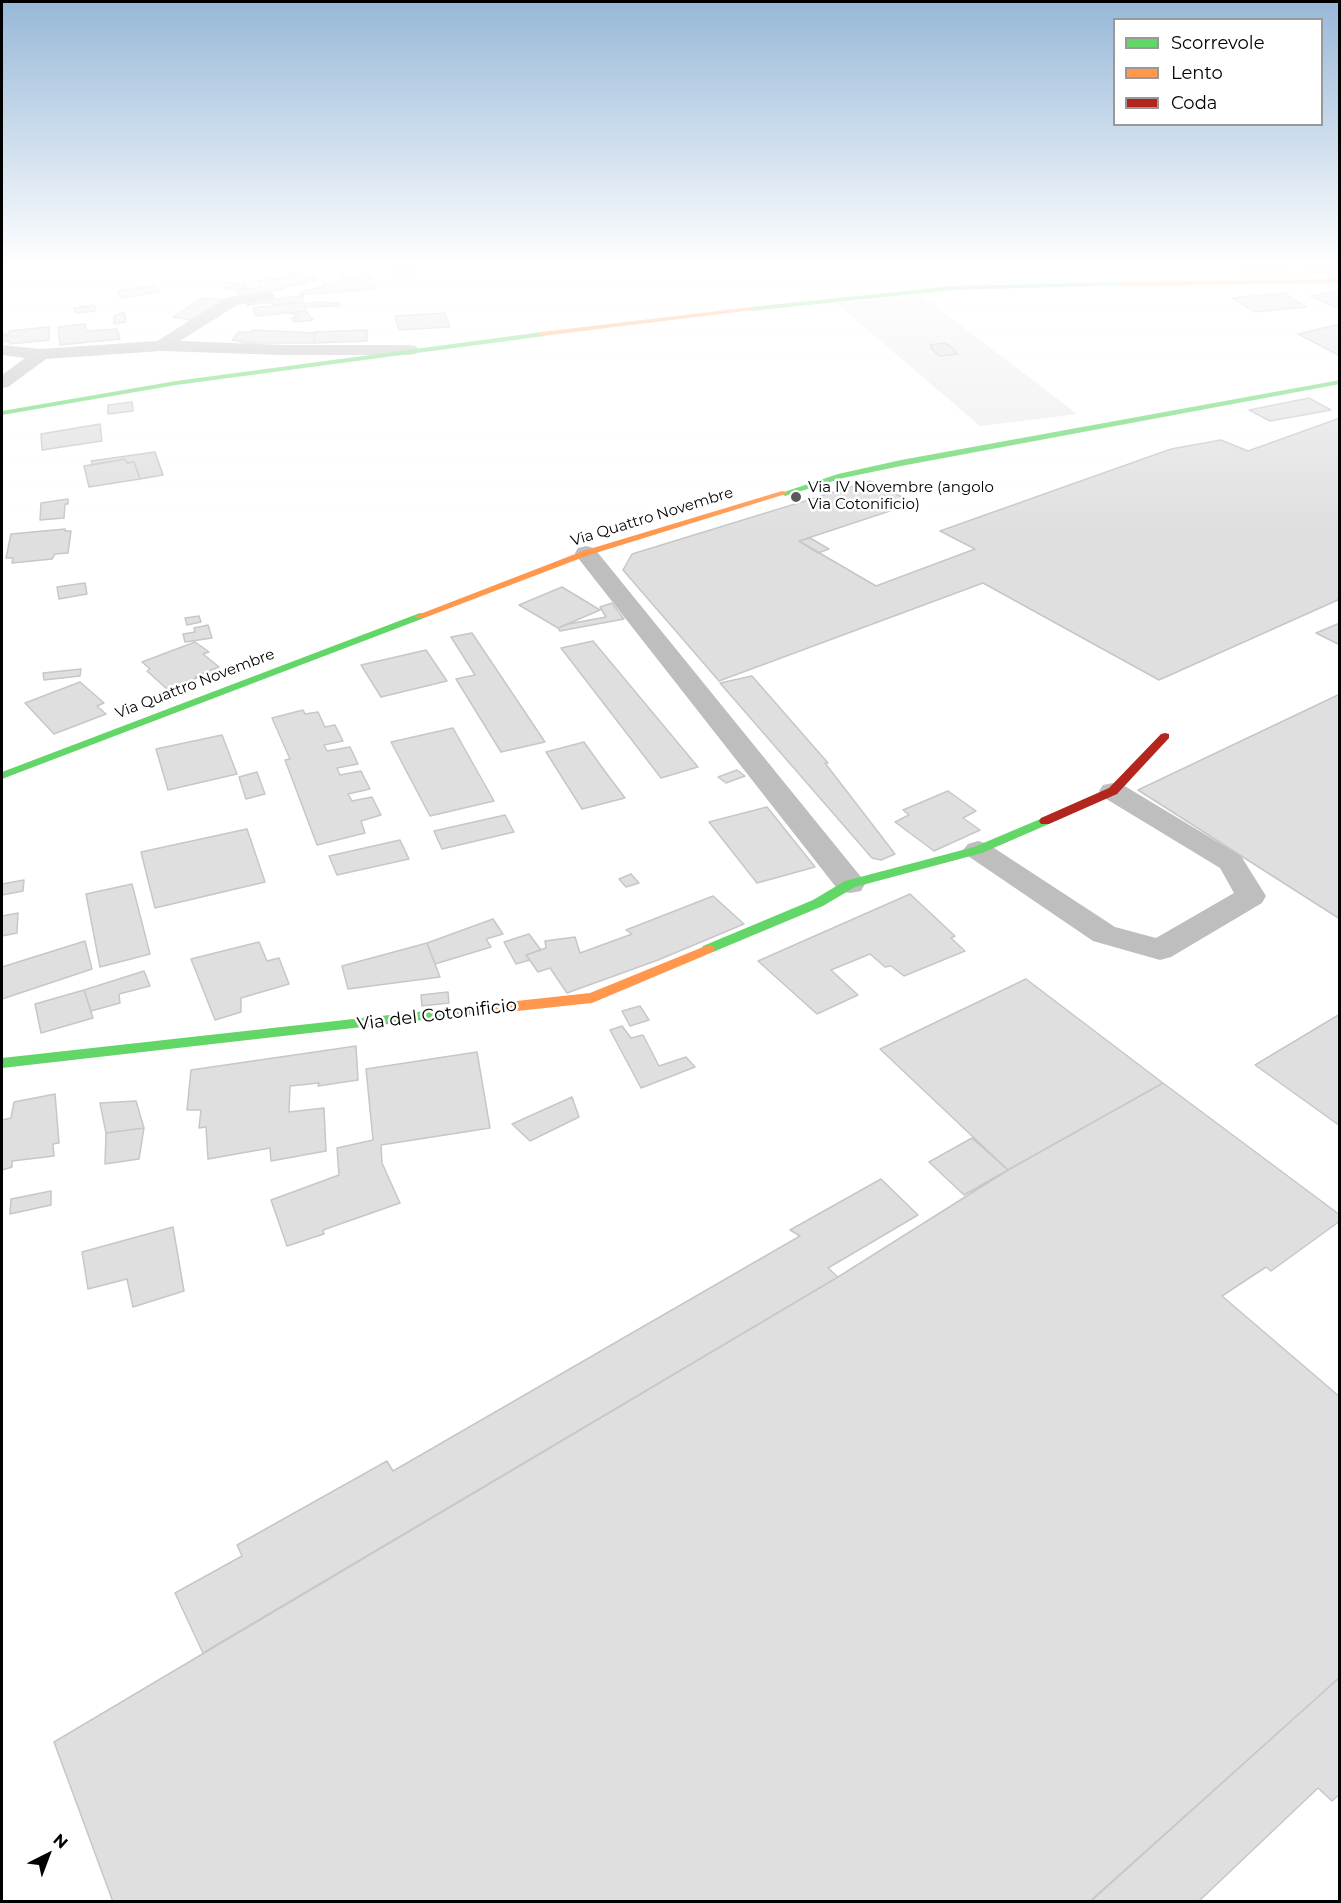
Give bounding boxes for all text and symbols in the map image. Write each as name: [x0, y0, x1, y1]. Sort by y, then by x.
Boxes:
legend: [1113, 18, 1323, 126]
text: Scorrevole: [1171, 32, 1265, 54]
text: Lento: [1171, 62, 1223, 84]
text: Coda: [1171, 92, 1217, 114]
place label: Via IV Novembre (angolo Via Cotonificio): [808, 479, 994, 514]
street label: Via Quattro Novembre: [569, 484, 735, 550]
marker: Via IV Novembre (angolo Via Cotonificio): [789, 490, 803, 504]
street label: Via Quattro Novembre: [113, 645, 277, 723]
street label: Via del Cotonificio: [356, 994, 518, 1036]
north arrow: [18, 1825, 78, 1885]
text: N: [49, 1830, 72, 1853]

